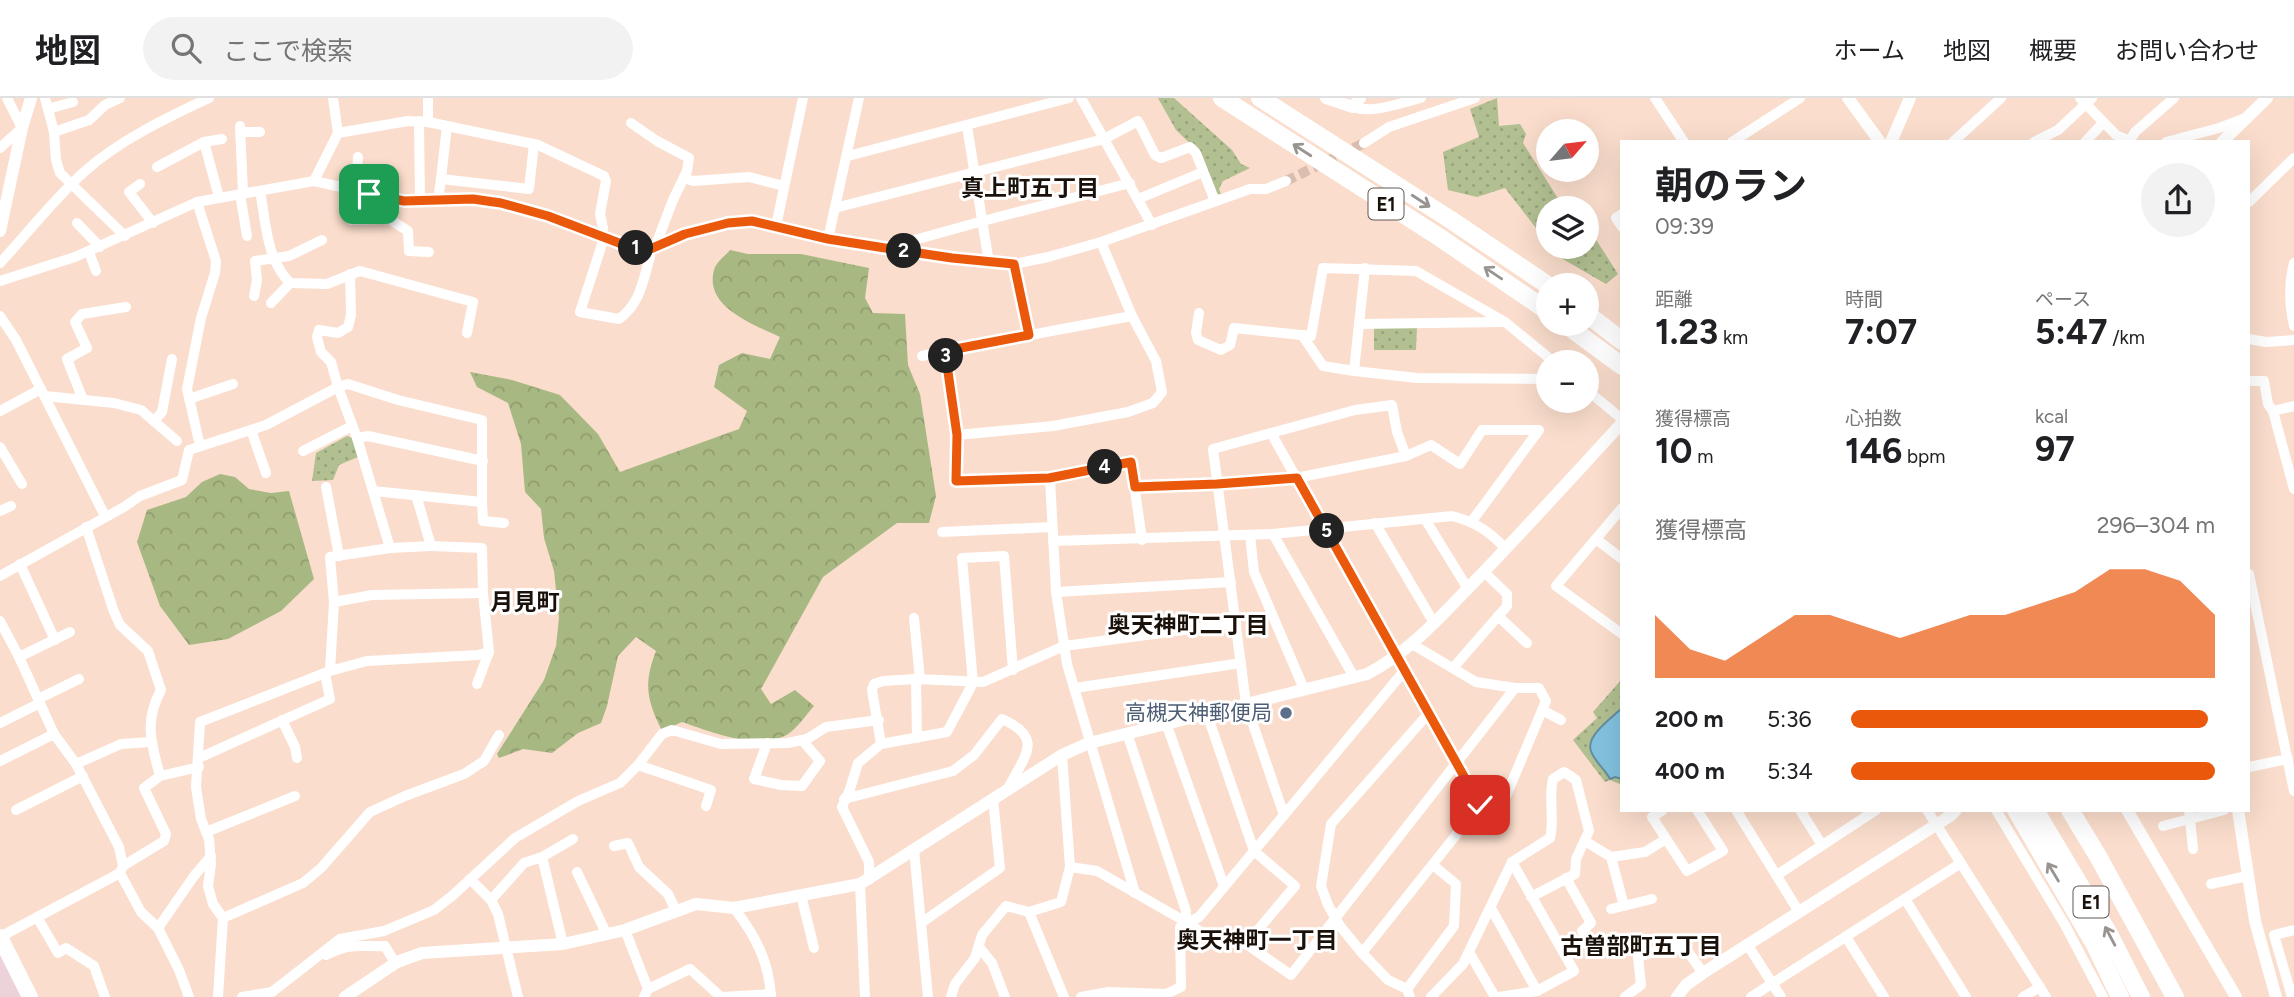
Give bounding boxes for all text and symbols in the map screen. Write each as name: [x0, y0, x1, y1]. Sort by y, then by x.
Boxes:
search box: [143, 17, 633, 80]
icon: search: [167, 29, 205, 67]
text: 地図: [35, 31, 101, 70]
text: ここで検索: [223, 35, 353, 67]
text: ホーム: [1834, 36, 1905, 65]
text: 地図: [1943, 36, 1991, 65]
text: 概要: [2029, 36, 2077, 65]
text: お問い合わせ: [2115, 36, 2259, 65]
north arrow: [1536, 119, 1600, 182]
map controls: [1536, 119, 1599, 413]
one-way arrow: [1292, 142, 1312, 156]
text: 朝のラン: [1655, 163, 1807, 209]
button: share: [2141, 163, 2215, 237]
pin: [339, 164, 399, 224]
district label: 真上町五丁目: [961, 174, 1099, 202]
icon: arrive: [350, 175, 388, 213]
road number: E1: [1368, 188, 1404, 220]
one-way arrow: [1411, 194, 1430, 208]
button: layers: [1536, 196, 1599, 259]
text: 09:39: [1655, 212, 1714, 240]
pin: 1: [618, 230, 654, 266]
pin: 2: [886, 234, 922, 268]
text: 1: [631, 236, 640, 259]
text: 2: [898, 239, 909, 262]
one-way arrow: [1483, 266, 1503, 280]
button: +: [1536, 273, 1599, 336]
text: 距離: [1655, 288, 1693, 311]
text: 時間: [1845, 288, 1883, 311]
text: ペース: [2035, 288, 2091, 311]
text: 1.23: [1655, 311, 1718, 353]
text: 7:07: [1845, 311, 1917, 353]
text: 5:47: [2035, 311, 2108, 353]
text: km: [1718, 326, 1748, 349]
text: /km: [2108, 326, 2145, 349]
pin: 3: [928, 338, 964, 374]
text: 3: [940, 344, 951, 367]
button: −: [1536, 350, 1599, 413]
text: kcal: [2035, 405, 2068, 428]
text: 獲得標高: [1655, 407, 1731, 430]
text: 心拍数: [1845, 407, 1902, 430]
text: 97: [2035, 428, 2075, 470]
text: 10: [1655, 430, 1692, 472]
text: 146: [1845, 430, 1902, 472]
text: m: [1692, 445, 1713, 468]
text: bpm: [1902, 445, 1945, 468]
pin: 4: [1088, 450, 1122, 484]
text: 4: [1098, 455, 1111, 478]
text: 296–304 m: [2097, 511, 2215, 539]
pin: 5: [1310, 514, 1344, 548]
text: 獲得標高: [1655, 516, 1747, 544]
text: 5: [1321, 519, 1332, 542]
district label: 月見町: [491, 588, 560, 616]
district label: 奥天神町二丁目: [1108, 611, 1269, 639]
place label: 高槻天神郵便局: [1125, 700, 1272, 725]
marker: 高槻天神郵便局: [1278, 705, 1294, 721]
text: 200 m: [1655, 705, 1724, 733]
text: 5:36: [1767, 705, 1812, 733]
text: 400 m: [1655, 757, 1725, 785]
text: 5:34: [1767, 757, 1813, 785]
pin: [1450, 775, 1510, 835]
icon: check: [1461, 786, 1499, 824]
one-way arrow: [2046, 863, 2060, 883]
road number: E1: [2074, 887, 2108, 918]
district label: 奥天神町一丁目: [1177, 926, 1338, 954]
one-way arrow: [2103, 926, 2116, 947]
district label: 古曽部町五丁目: [1561, 932, 1722, 960]

